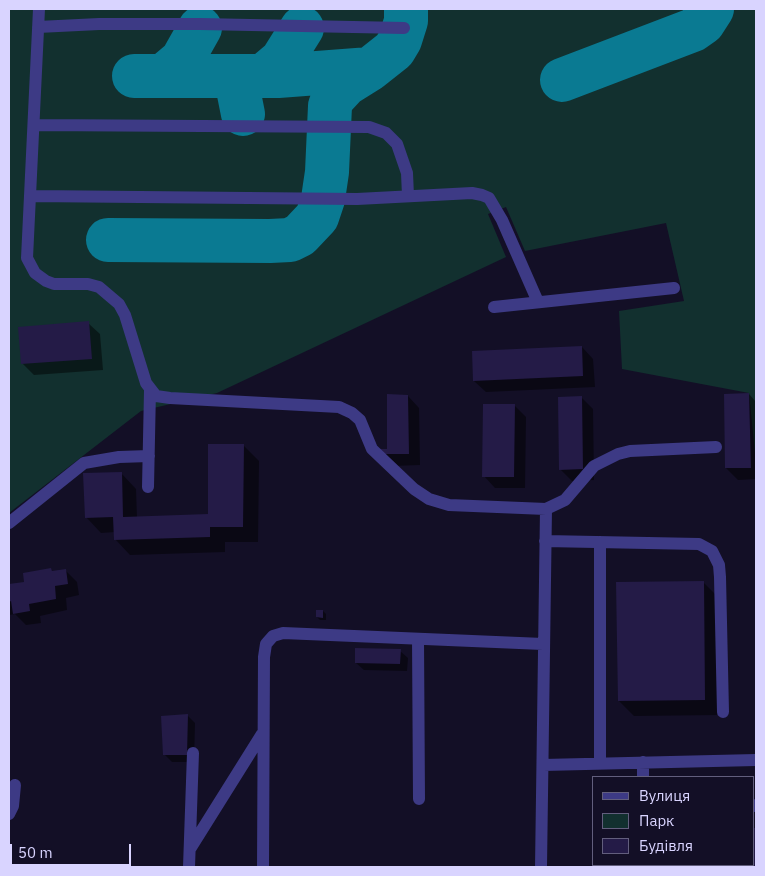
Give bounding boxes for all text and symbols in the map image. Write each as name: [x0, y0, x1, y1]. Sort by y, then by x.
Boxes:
legend: [592, 776, 755, 866]
text: Вулиця: [639, 786, 690, 805]
text: Парк: [639, 811, 674, 830]
scale bar: [12, 834, 134, 866]
text: Будівля: [639, 836, 693, 855]
text: 50 m: [18, 843, 53, 862]

